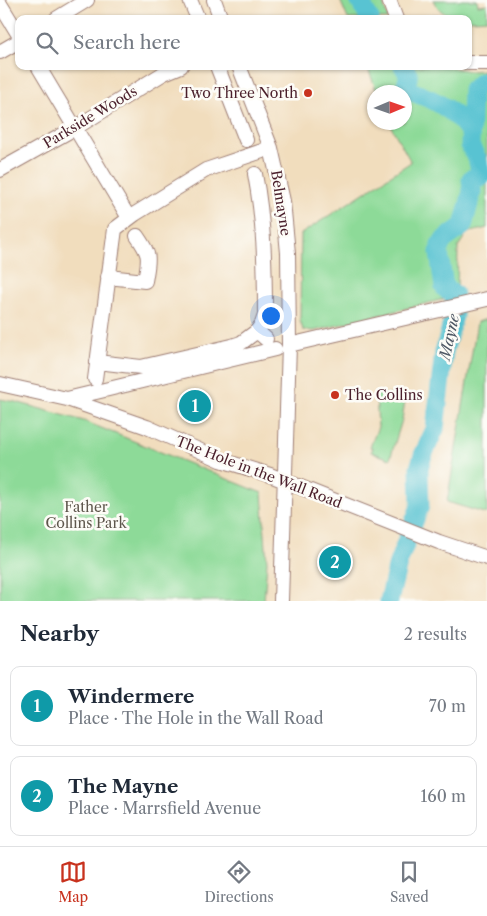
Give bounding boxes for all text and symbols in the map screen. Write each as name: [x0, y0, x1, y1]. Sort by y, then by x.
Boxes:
search box: [15, 15, 472, 70]
icon: search: [33, 29, 61, 57]
text: Search here: [73, 31, 181, 54]
street label: Parkside Woods: [40, 82, 140, 152]
place label: Two Three North: [181, 84, 298, 102]
north arrow: [367, 85, 412, 130]
marker: Two Three North: [302, 87, 314, 99]
street label: Belmayne: [267, 169, 295, 237]
your location: [258, 303, 284, 329]
water label: Mayne: [434, 312, 463, 364]
place label: The Collins: [345, 386, 423, 404]
pin: 1: [179, 387, 211, 425]
marker: The Collins: [329, 389, 341, 401]
street label: The Hole in the Wall Road: [173, 432, 345, 512]
park label: Father Collins Park: [46, 498, 127, 532]
pin: 2: [319, 543, 351, 581]
text: Nearby: [20, 621, 99, 646]
text: 2 results: [404, 624, 467, 644]
text: Windermere: [68, 685, 194, 708]
text: 1: [33, 696, 41, 716]
text: 70 m: [429, 696, 466, 716]
text: Place · The Hole in the Wall Road: [68, 708, 323, 728]
text: The Mayne: [68, 775, 178, 798]
text: 2: [32, 786, 42, 806]
text: 160 m: [421, 786, 466, 806]
text: Place · Marrsfield Avenue: [68, 798, 261, 818]
tab: Map: [58, 858, 88, 906]
tab: Directions: [204, 858, 274, 906]
tab: Saved: [390, 858, 429, 906]

